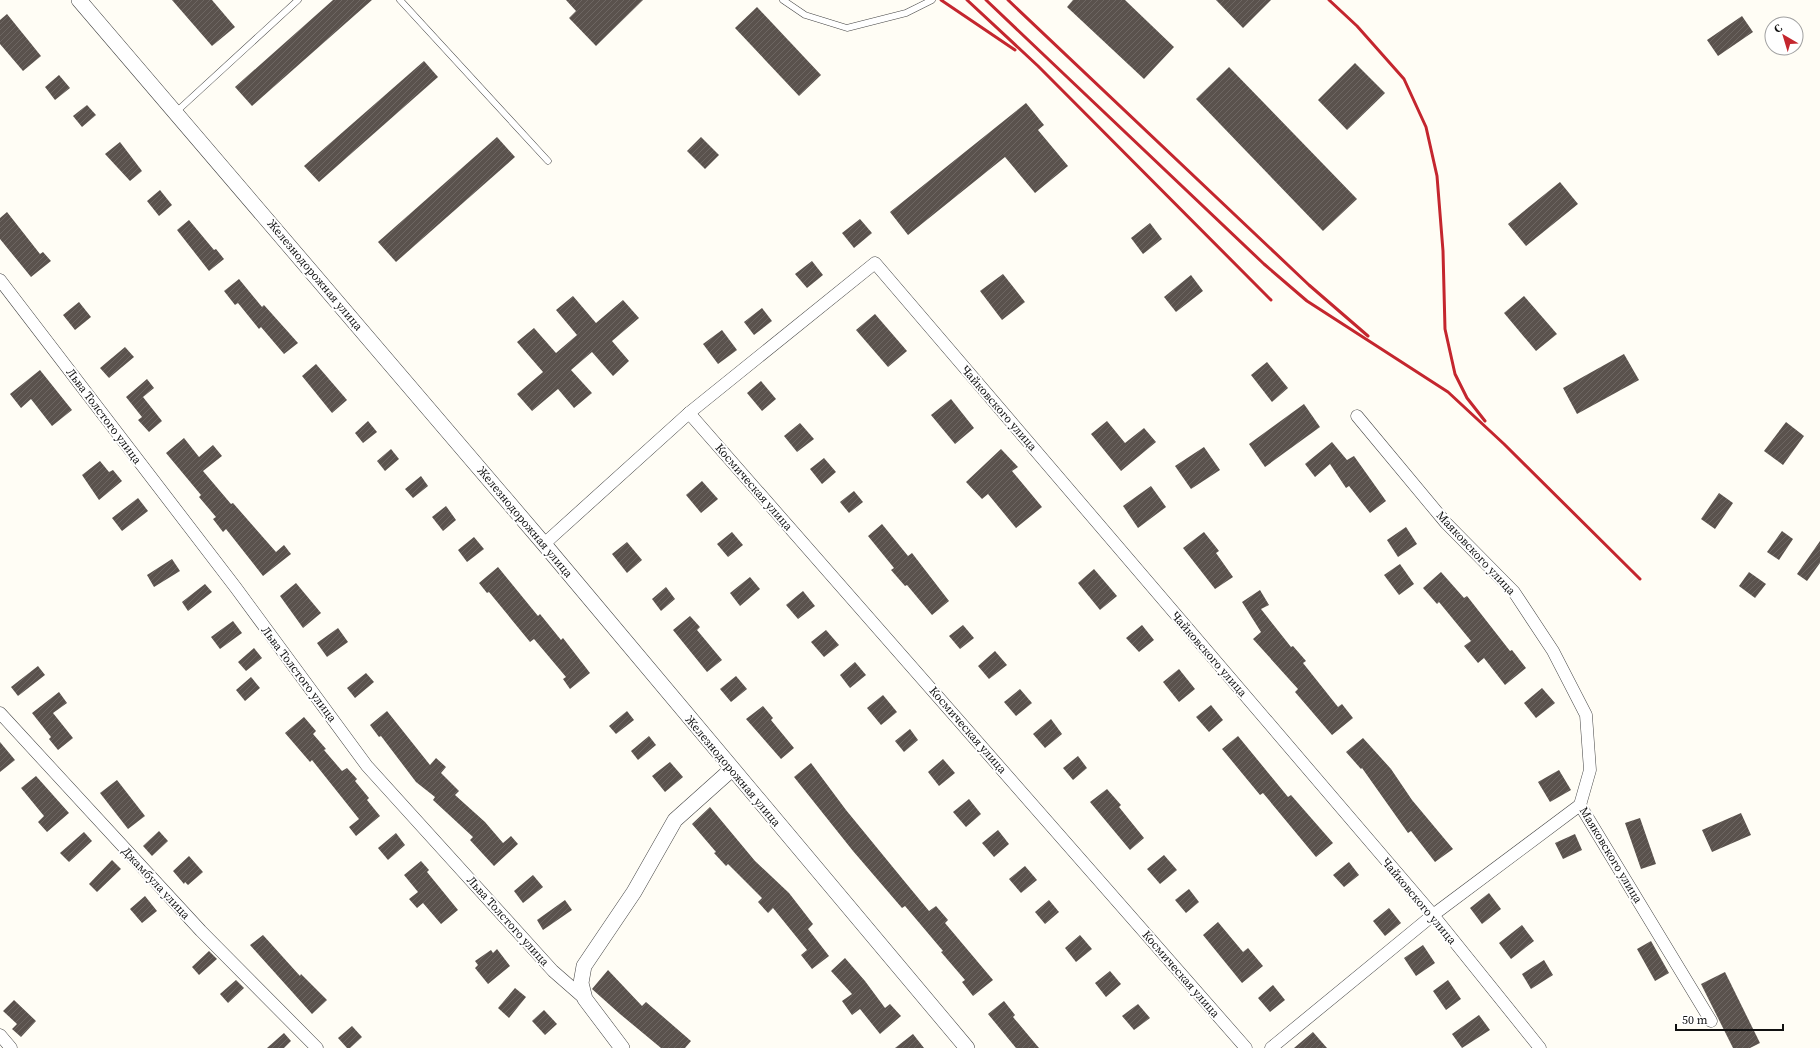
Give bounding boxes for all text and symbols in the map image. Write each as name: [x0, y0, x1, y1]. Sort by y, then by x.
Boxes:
north arrow: [1764, 16, 1804, 56]
text: С: [1771, 20, 1786, 37]
street label: Железнодорожная улица: [264, 216, 367, 335]
street label: Чайковского улица: [957, 362, 1041, 455]
street label: Льва Толстого улица: [63, 365, 146, 468]
street label: Космическая улица: [712, 440, 797, 535]
street label: Железнодорожная улица: [474, 463, 577, 582]
street label: Маяковского улица: [1433, 507, 1520, 599]
street label: Чайковского улица: [1167, 608, 1251, 701]
street label: Льва Толстого улица: [258, 623, 341, 726]
street label: Космическая улица: [926, 683, 1011, 778]
street label: Железнодорожная улица: [682, 712, 785, 831]
street label: Маяковского улица: [1576, 804, 1647, 907]
street label: Джамбула улица: [118, 843, 194, 923]
street label: Чайковского улица: [1378, 854, 1461, 948]
street label: Льва Толстого улица: [463, 873, 553, 970]
street label: Космическая улица: [1139, 927, 1224, 1022]
scale bar: [1676, 1006, 1783, 1032]
text: 50 m: [1682, 1012, 1708, 1028]

